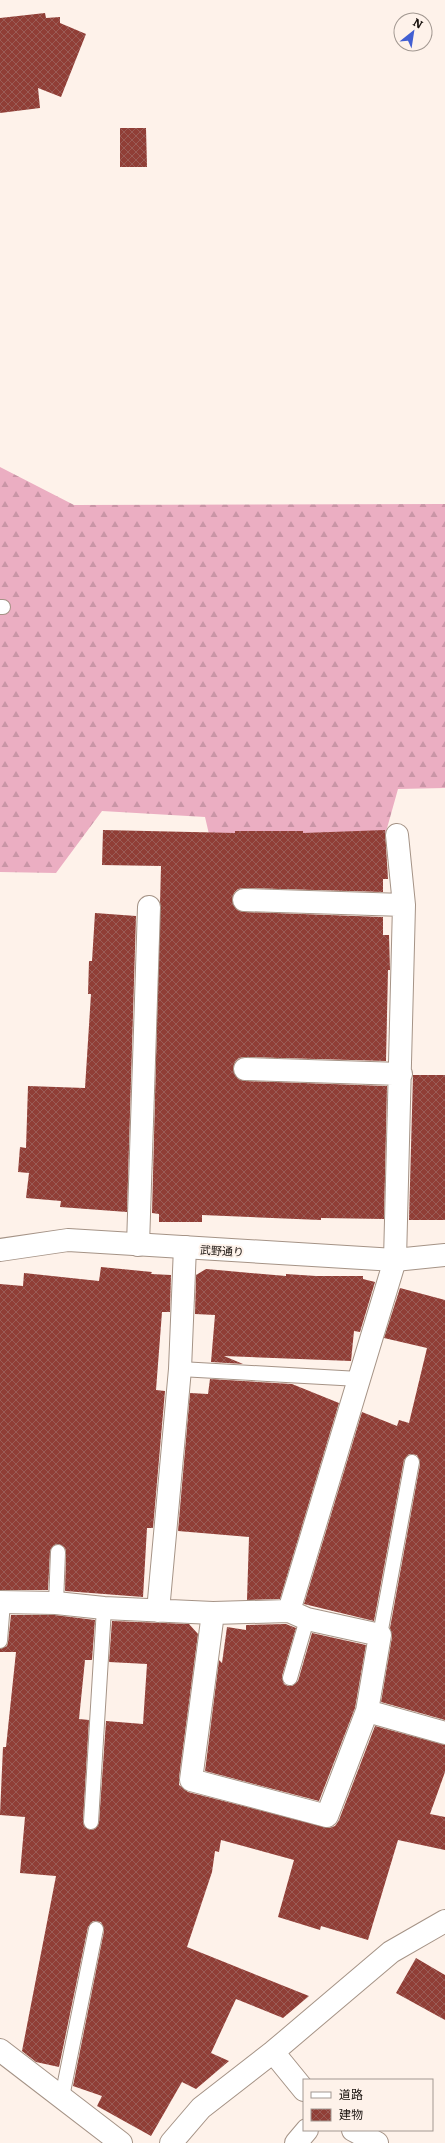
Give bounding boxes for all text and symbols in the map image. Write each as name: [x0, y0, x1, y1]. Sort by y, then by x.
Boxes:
north arrow: [393, 12, 433, 52]
text: N: [411, 13, 426, 32]
street label: 武野通り: [200, 1241, 244, 1259]
legend: [303, 2079, 433, 2131]
text: 道路: [339, 2085, 363, 2103]
text: 建物: [339, 2105, 363, 2123]

